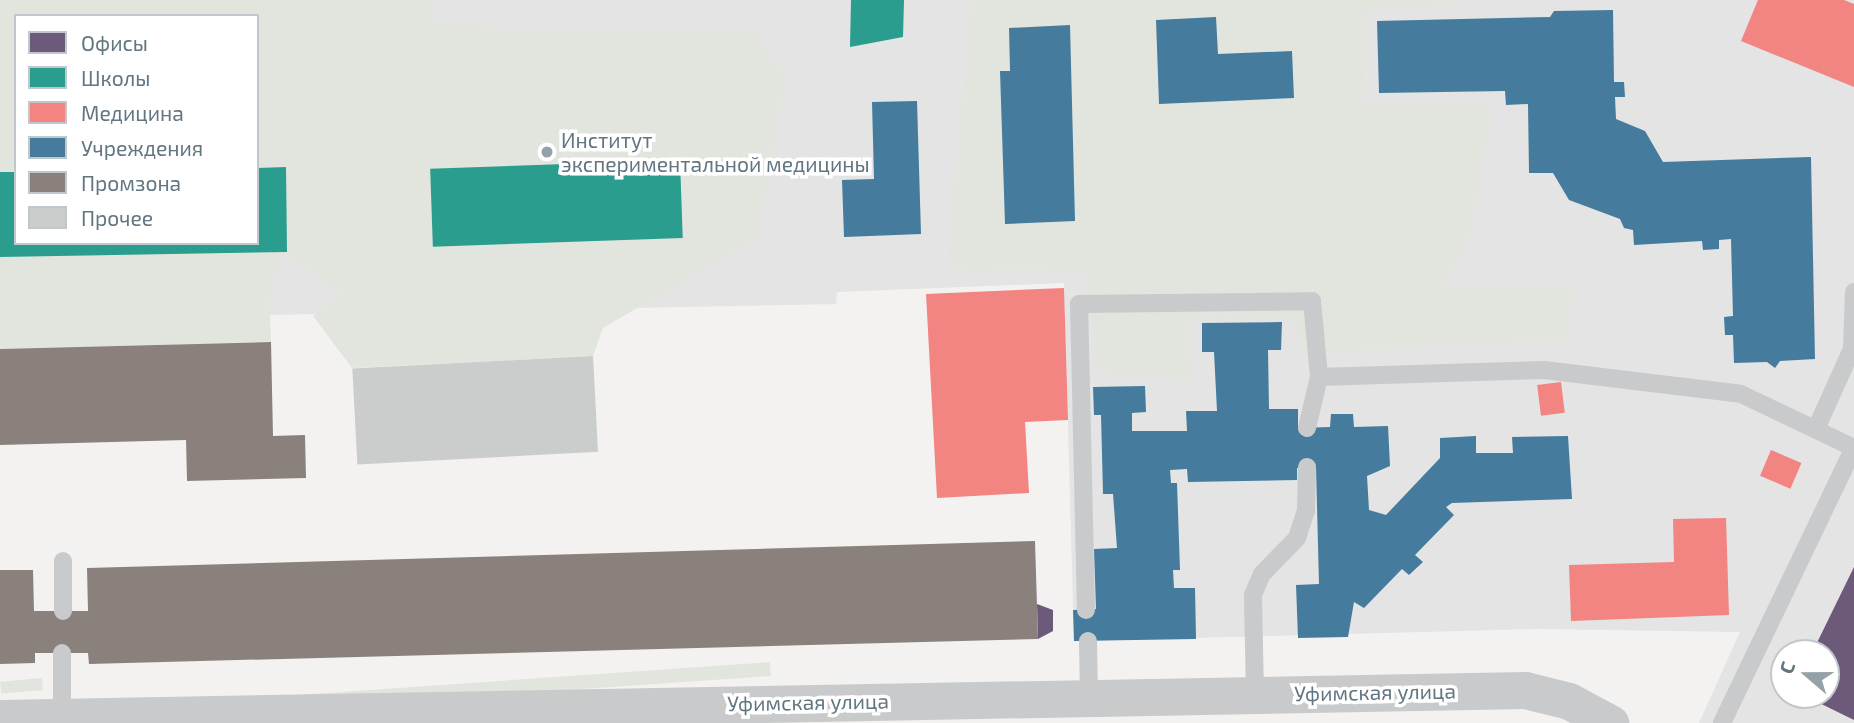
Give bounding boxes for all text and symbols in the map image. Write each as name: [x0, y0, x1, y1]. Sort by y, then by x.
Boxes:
legend: [14, 14, 259, 245]
text: Офисы: [81, 30, 148, 55]
text: Школы: [81, 65, 150, 90]
text: Медицина: [81, 100, 184, 125]
place label: Институт экспериментальной медицины: [561, 127, 870, 177]
text: Учреждения: [81, 135, 203, 160]
marker: Институт экспериментальной медицины: [539, 144, 555, 160]
text: Промзона: [81, 170, 181, 195]
text: Прочее: [81, 205, 153, 230]
north arrow: [1770, 639, 1840, 709]
text: С: [1774, 658, 1799, 677]
street label: Уфимская улица: [1294, 678, 1456, 706]
street label: Уфимская улица: [727, 688, 889, 716]

